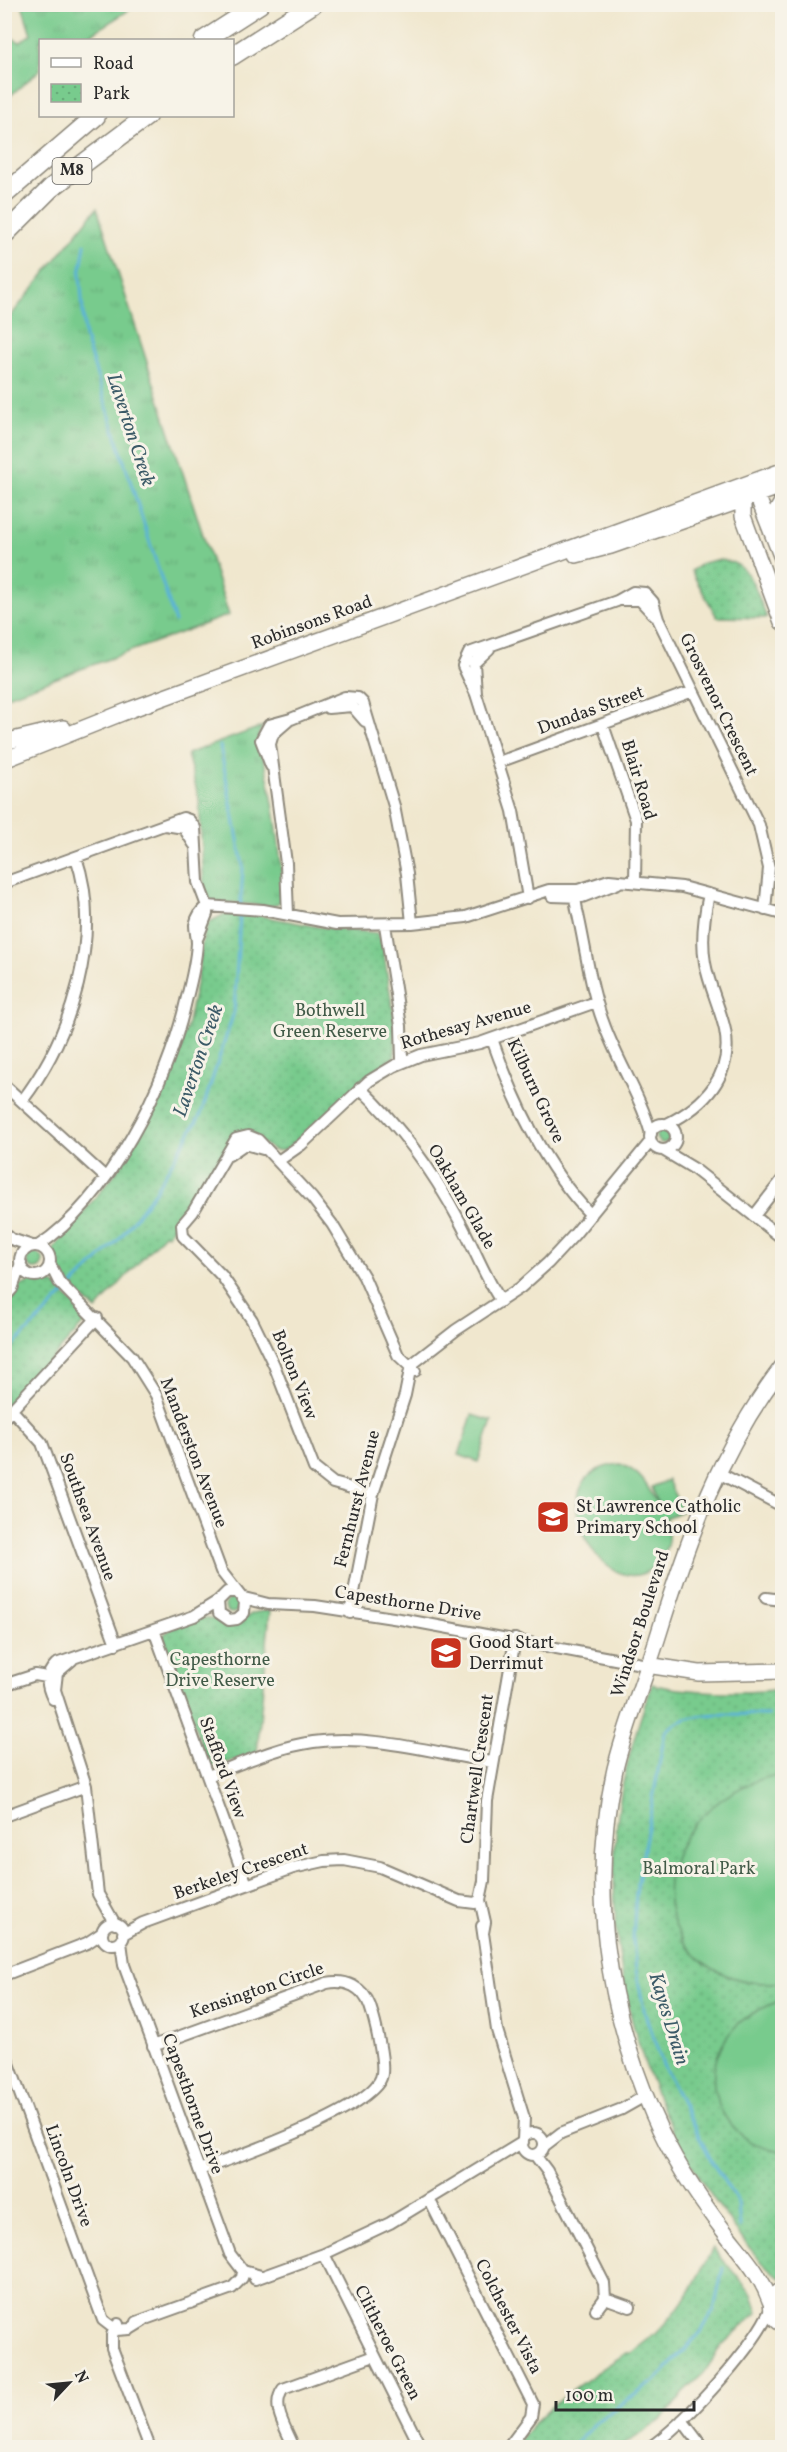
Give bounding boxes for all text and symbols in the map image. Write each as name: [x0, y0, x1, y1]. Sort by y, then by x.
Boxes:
legend: [39, 39, 234, 117]
text: Road: [93, 52, 134, 77]
text: Park: [93, 82, 130, 107]
road number: M8: [52, 158, 92, 184]
water label: Laverton Creek: [99, 370, 161, 490]
street label: Robinsons Road: [248, 589, 376, 657]
street label: Grosvenor Crescent: [673, 629, 763, 781]
street label: Dundas Street: [534, 680, 648, 742]
street label: Blair Road: [614, 737, 662, 823]
street label: Rothesay Avenue: [398, 995, 534, 1057]
park label: Bothwell Green Reserve: [273, 999, 387, 1045]
water label: Laverton Creek: [167, 1001, 231, 1121]
street label: Kilburn Grove: [500, 1035, 570, 1147]
street label: Oakham Glade: [421, 1140, 501, 1254]
street label: Bolton View: [265, 1326, 323, 1424]
street label: Manderston Avenue: [153, 1374, 233, 1532]
street label: Fernhurst Avenue: [329, 1428, 387, 1570]
street label: Southsea Avenue: [52, 1450, 122, 1584]
place label: St Lawrence Catholic Primary School: [576, 1495, 741, 1541]
school or university icon: St Lawrence Catholic Primary School: [535, 1499, 571, 1535]
street label: Windsor Boulevard: [605, 1547, 677, 1701]
street label: Capesthorne Drive: [333, 1580, 483, 1628]
place label: Good Start Derrimut: [469, 1631, 554, 1677]
school or university icon: Good Start Derrimut: [428, 1635, 464, 1671]
park label: Capesthorne Drive Reserve: [165, 1648, 275, 1694]
street label: Chartwell Crescent: [455, 1692, 501, 1846]
street label: Stafford View: [192, 1714, 252, 1822]
street label: Berkeley Crescent: [170, 1837, 312, 1907]
park label: Balmoral Park: [642, 1857, 756, 1882]
street label: Kensington Circle: [187, 1956, 327, 2026]
water label: Kayes Drain: [641, 1969, 695, 2069]
street label: Capesthorne Drive: [155, 2030, 229, 2178]
street label: Lincoln Drive: [38, 2121, 98, 2231]
street label: Colchester Vista: [468, 2255, 548, 2379]
street label: Clitheroe Green: [347, 2281, 427, 2405]
north arrow: [39, 2353, 99, 2413]
text: N: [68, 2367, 93, 2388]
scale bar: [556, 2374, 694, 2412]
text: 100 m: [565, 2384, 614, 2409]

